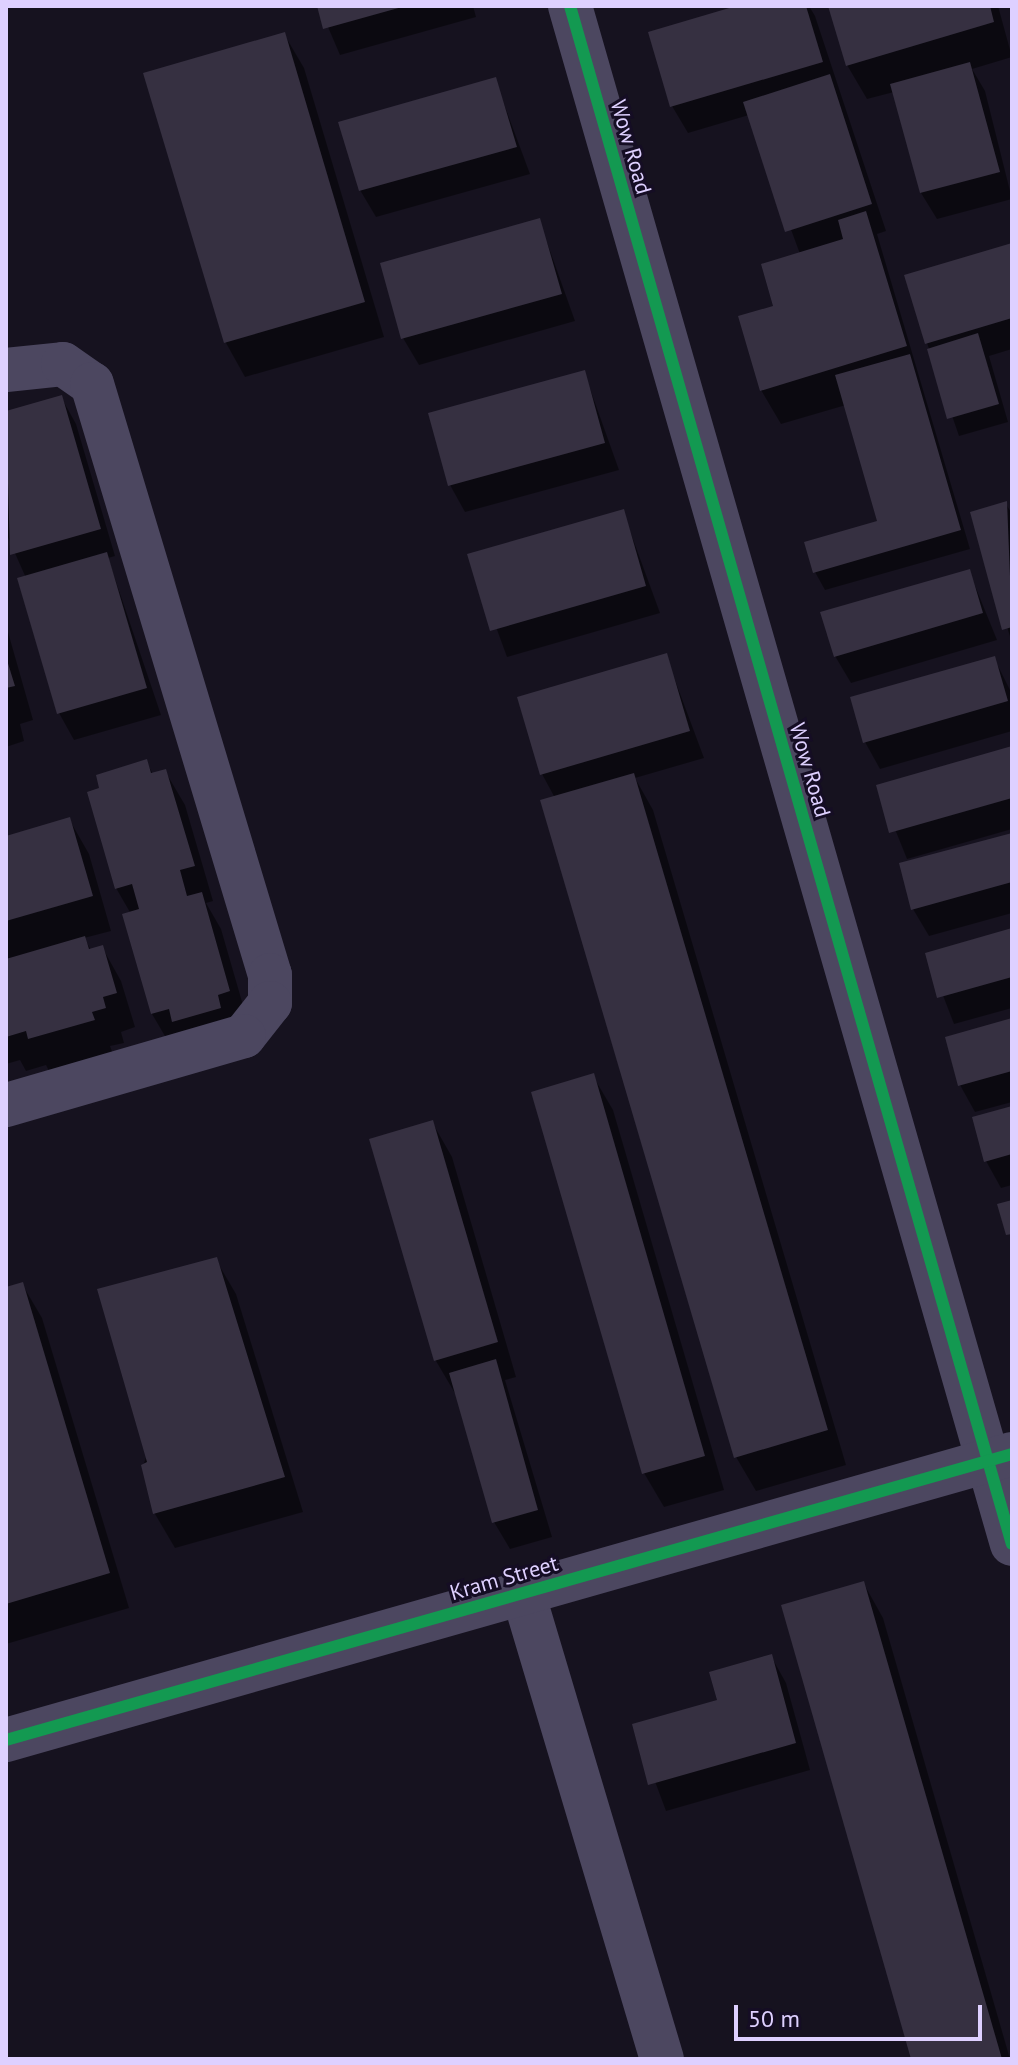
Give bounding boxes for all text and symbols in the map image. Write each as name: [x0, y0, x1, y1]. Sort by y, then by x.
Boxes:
street label: Wow Road: [605, 97, 657, 197]
street label: Wow Road: [784, 720, 836, 820]
street label: Kram Street: [447, 1550, 561, 1606]
scale bar: [738, 1989, 986, 2039]
text: 50 m: [748, 2003, 800, 2034]

